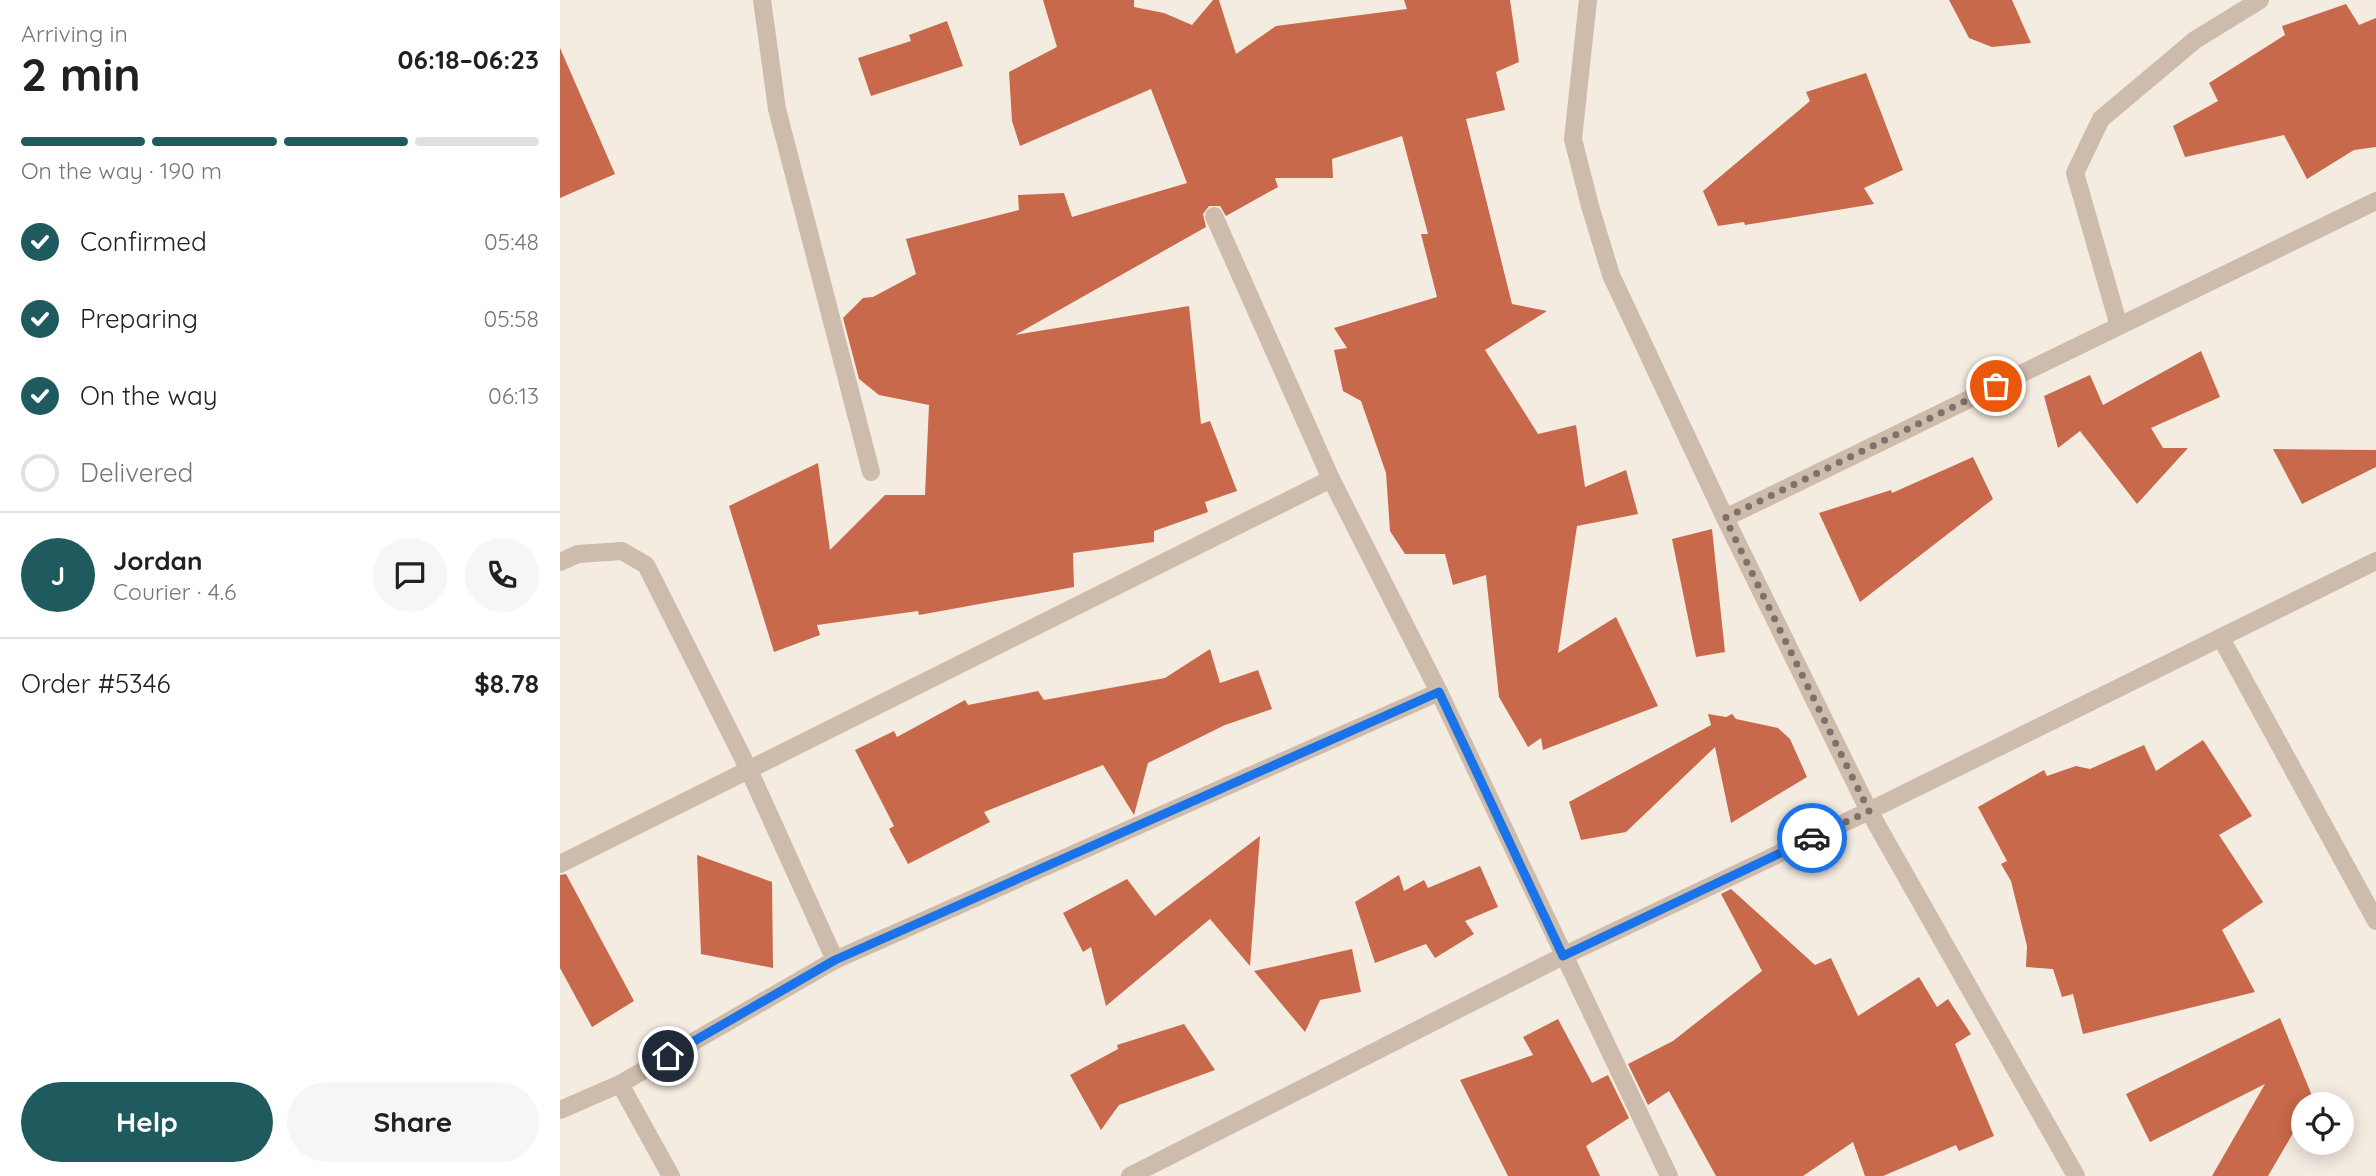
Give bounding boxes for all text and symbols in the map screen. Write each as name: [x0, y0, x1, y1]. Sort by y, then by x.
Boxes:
text: Arriving in: [21, 19, 128, 48]
text: 06:18–06:23: [398, 43, 539, 76]
text: 2 min: [21, 45, 141, 103]
text: On the way · 190 m: [21, 156, 222, 185]
icon: check: [21, 223, 59, 261]
text: Confirmed: [80, 225, 207, 258]
text: 05:48: [484, 227, 539, 256]
icon: check: [21, 300, 59, 338]
text: Preparing: [80, 302, 198, 335]
text: 05:58: [484, 304, 539, 333]
pin: [1966, 356, 2026, 416]
icon: bag: [1977, 367, 2015, 405]
icon: check: [21, 377, 59, 415]
text: On the way: [80, 379, 218, 412]
text: 06:13: [488, 381, 539, 410]
text: Delivered: [80, 456, 193, 489]
button: chat: [373, 538, 447, 612]
button: phone: [465, 538, 539, 612]
text: Jordan: [113, 544, 202, 577]
text: J: [51, 559, 65, 592]
text: Courier · 4.6: [113, 577, 236, 606]
text: Order #5346: [21, 667, 170, 700]
text: $8.78: [474, 667, 539, 700]
courier: [1777, 803, 1847, 873]
icon: car: [1793, 819, 1831, 857]
pin: [638, 1026, 698, 1086]
icon: home: [649, 1037, 687, 1075]
button: Help: [21, 1082, 273, 1162]
button: Share: [287, 1082, 539, 1162]
map controls: [2291, 1092, 2354, 1155]
button: locate: [2291, 1092, 2354, 1155]

